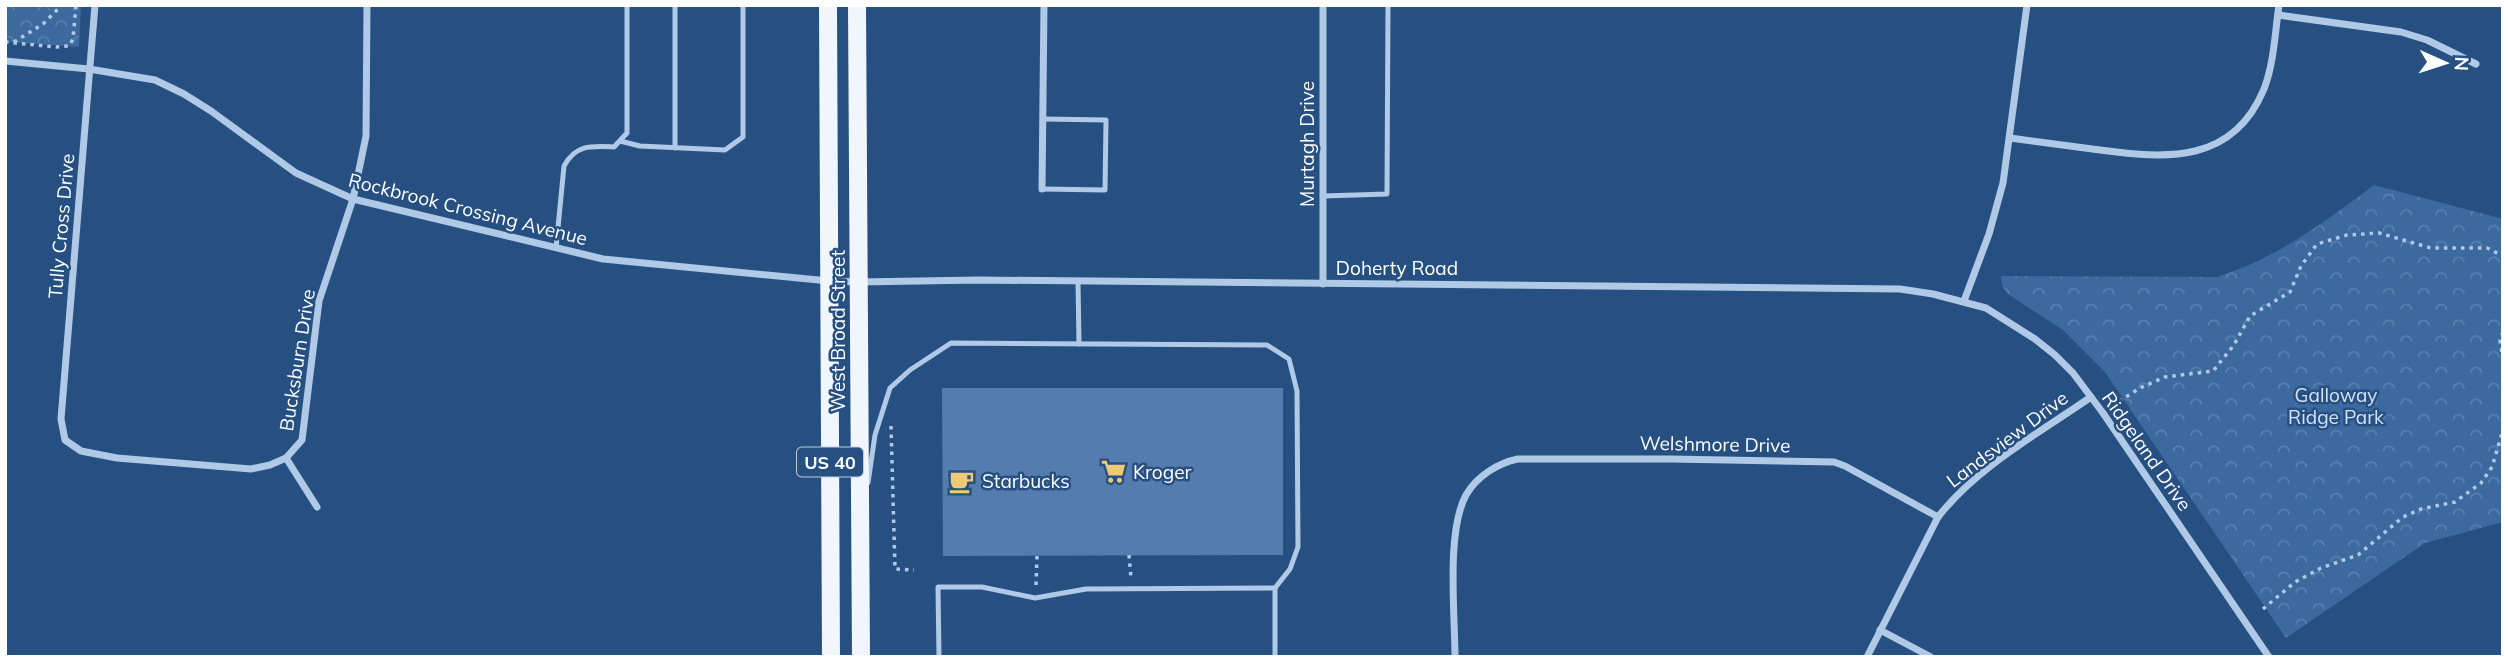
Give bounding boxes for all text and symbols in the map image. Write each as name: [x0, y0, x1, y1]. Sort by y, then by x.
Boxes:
north arrow: [2410, 28, 2480, 98]
text: N: [2450, 56, 2474, 72]
street label: Murtagh Drive: [1295, 81, 1319, 207]
street label: Tully Cross Drive: [43, 152, 79, 300]
street label: Rockbrook Crossing Avenue: [346, 168, 590, 250]
street label: West Broad Street: [826, 250, 850, 412]
street label: Doherty Road: [1336, 256, 1458, 280]
street label: Bucksburn Drive: [274, 287, 320, 433]
park label: Galloway Ridge Park: [2288, 383, 2384, 429]
street label: Landsview Drive: [1942, 386, 2072, 492]
street label: Ridgeland Drive: [2097, 387, 2197, 515]
street label: Welshmore Drive: [1639, 431, 1791, 457]
road number: US 40: [797, 448, 863, 476]
supermarket icon: Kroger: [1099, 458, 1127, 486]
place label: Kroger: [1133, 460, 1191, 484]
cafe icon: Starbucks: [948, 467, 976, 495]
place label: Starbucks: [982, 469, 1070, 493]

